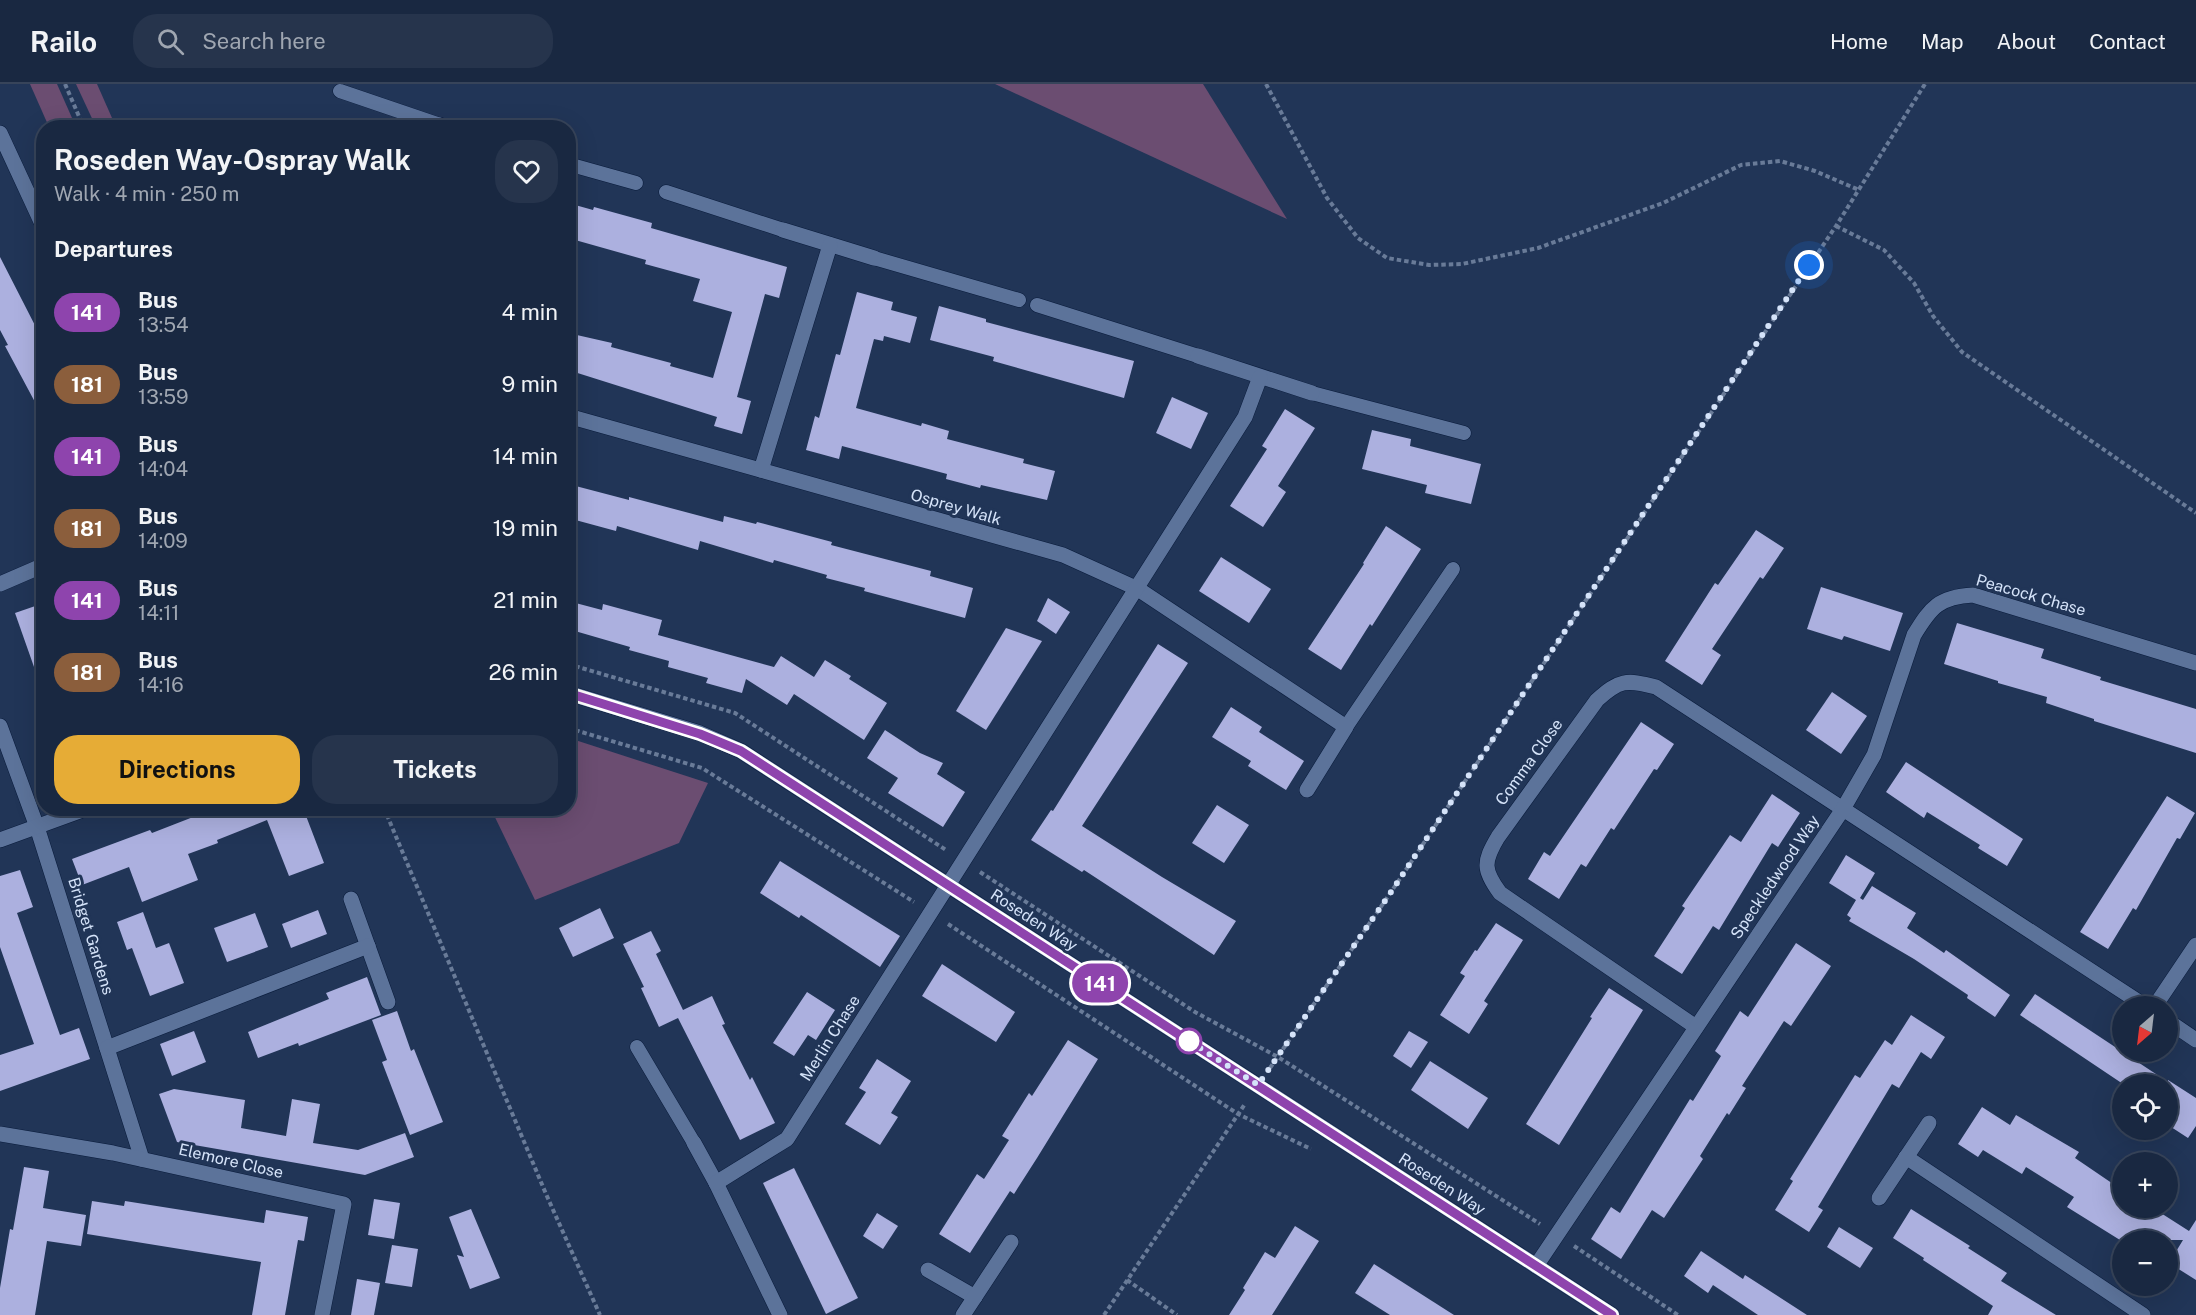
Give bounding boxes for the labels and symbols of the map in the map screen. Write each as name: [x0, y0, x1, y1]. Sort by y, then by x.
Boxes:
your location: [1794, 250, 1824, 280]
street label: Osprey Walk: [908, 485, 1004, 529]
street label: Peacock Chase: [1974, 570, 2088, 620]
street label: Comma Close: [1491, 715, 1567, 809]
street label: Speckledwood Way: [1727, 811, 1824, 942]
street label: Bridget Gardens: [64, 875, 118, 997]
street label: Roseden Way: [987, 885, 1081, 955]
line badge: 141: [1066, 964, 1134, 1002]
street label: Merlin Chase: [796, 992, 864, 1084]
north arrow: [2112, 996, 2178, 1062]
unlabelled marker: [1176, 1028, 1202, 1054]
street label: Elemore Close: [177, 1140, 285, 1182]
street label: Roseden Way: [1395, 1149, 1489, 1219]

